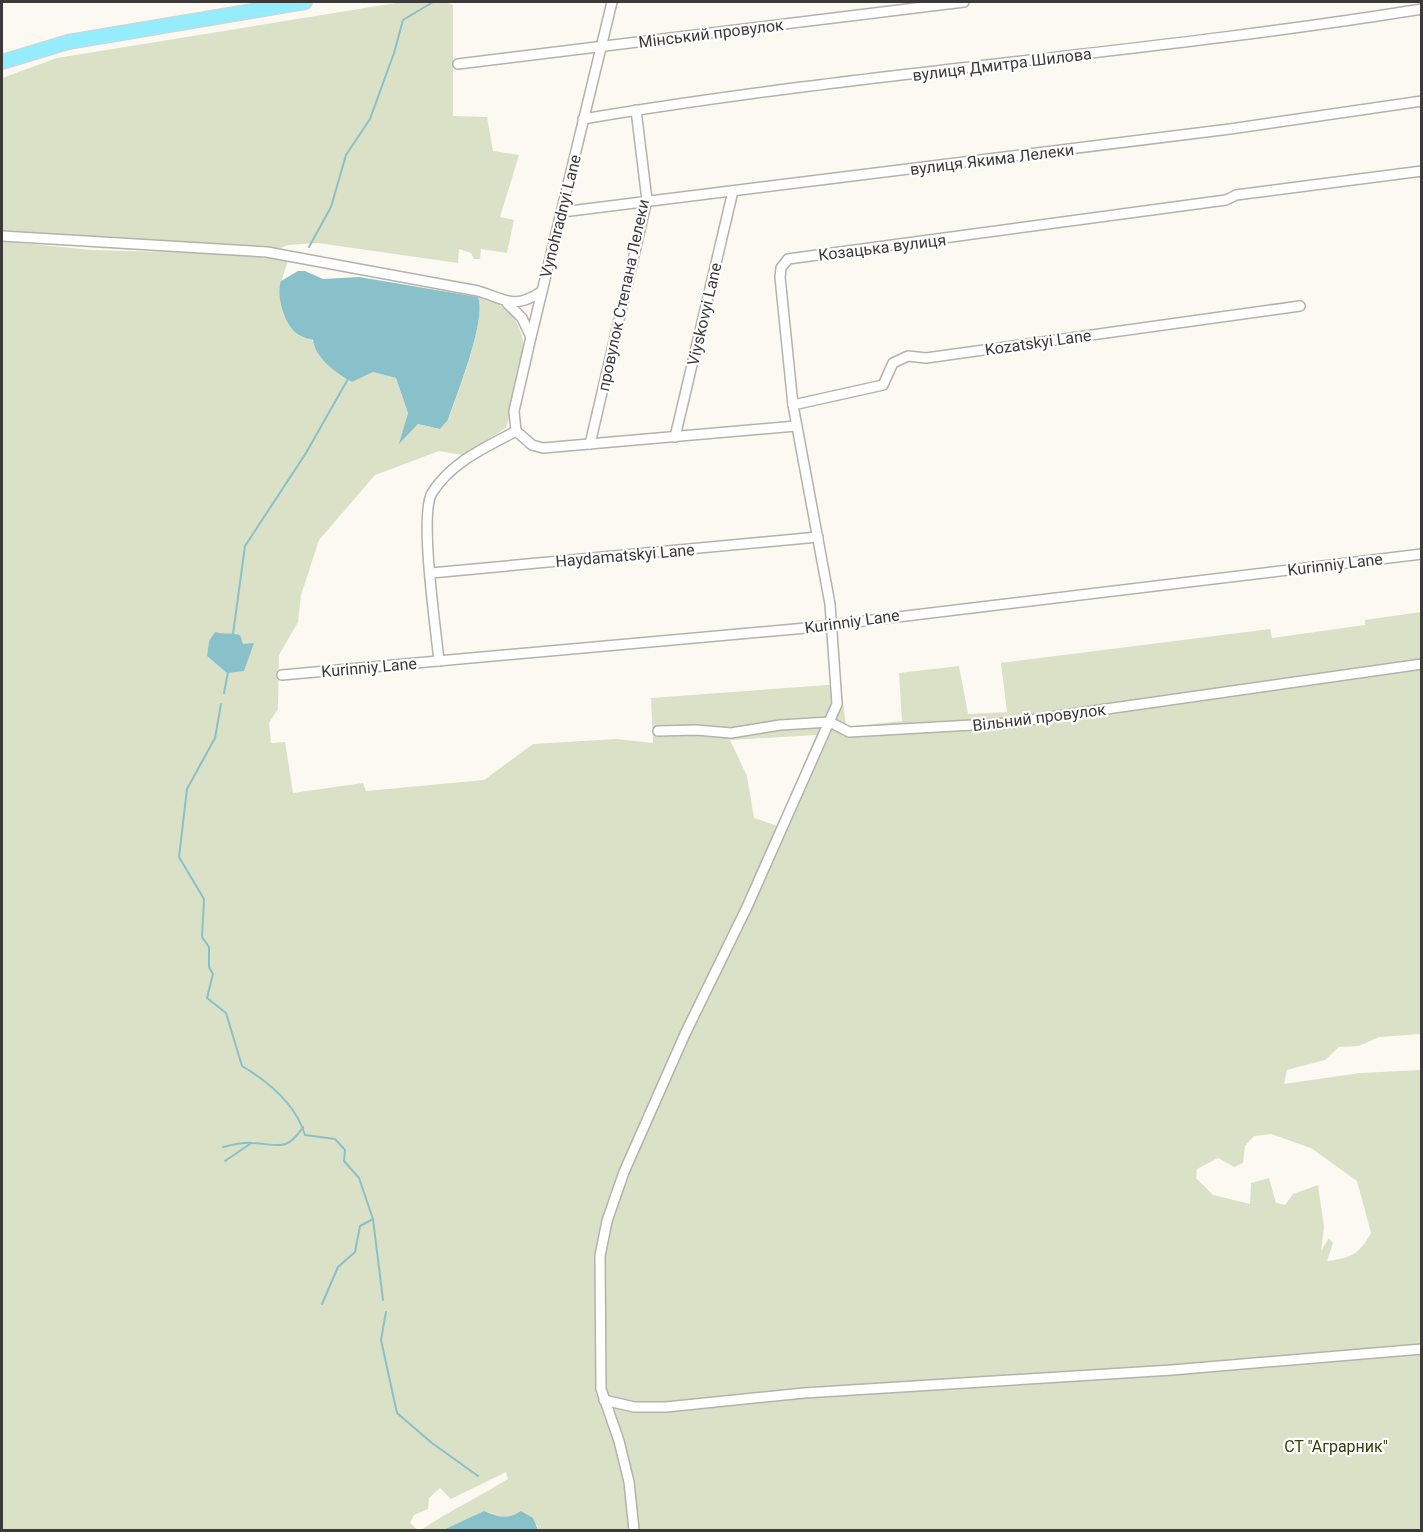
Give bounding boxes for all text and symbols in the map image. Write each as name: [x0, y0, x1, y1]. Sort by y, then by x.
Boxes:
street label: Мінський провулок: [637, 15, 785, 52]
street label: вулиця Дмитра Шилова: [912, 44, 1093, 85]
street label: вулиця Якима Лелеки: [909, 140, 1075, 179]
street label: Vynohradnyi Lane: [536, 153, 585, 280]
street label: провулок Степана Лелеки: [594, 197, 653, 393]
street label: Козацька вулиця: [817, 230, 947, 265]
street label: Viyskovyi Lane: [683, 261, 726, 367]
street label: Kozatskyi Lane: [984, 326, 1092, 359]
street label: Haydamatskyi Lane: [555, 540, 695, 571]
street label: Kurinniy Lane: [1286, 549, 1384, 580]
street label: Kurinniy Lane: [803, 605, 901, 638]
street label: Kurinniy Lane: [321, 654, 418, 681]
street label: Вільний провулок: [971, 700, 1107, 735]
park label: СТ "Аграрник": [1284, 1437, 1388, 1456]

